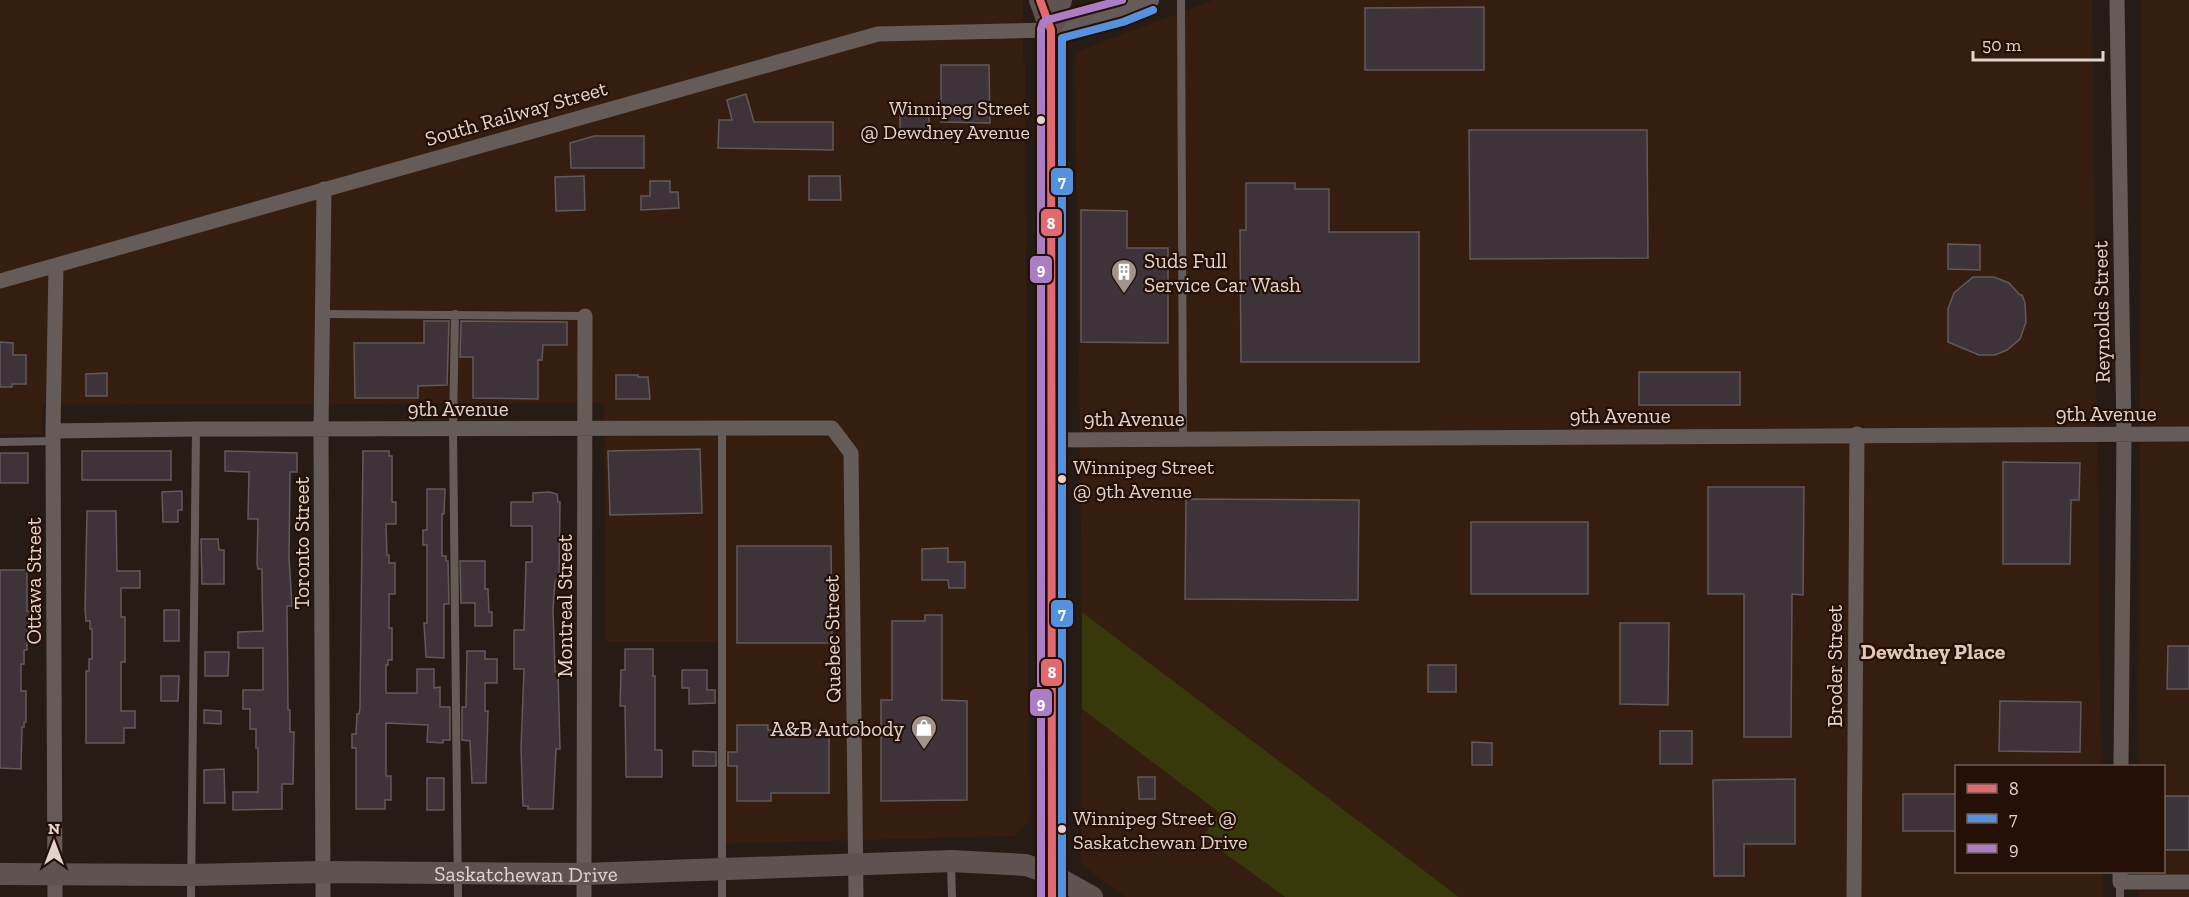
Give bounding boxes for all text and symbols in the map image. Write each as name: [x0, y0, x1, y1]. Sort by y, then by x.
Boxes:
scale bar: [1973, 24, 2104, 62]
text: 50 m: [1982, 34, 2022, 56]
street label: South Railway Street: [422, 75, 610, 151]
place label: Winnipeg Street @ Dewdney Avenue: [860, 96, 1031, 144]
marker: Winnipeg Street @ Dewdney Avenue: [1035, 114, 1047, 126]
line badge: 7: [1050, 167, 1074, 196]
text: 7: [1058, 172, 1066, 191]
line badge: 8: [1040, 208, 1063, 237]
text: 8: [1047, 214, 1056, 233]
street label: Reynolds Street: [2087, 241, 2115, 383]
place label: Suds Full Service Car Wash: [1144, 248, 1301, 297]
line badge: 9: [1029, 255, 1053, 284]
building icon: Suds Full Service Car Wash: [1109, 257, 1139, 295]
text: 9: [1037, 260, 1046, 279]
street label: 9th Avenue: [407, 396, 509, 421]
street label: 9th Avenue: [2055, 401, 2157, 426]
street label: 9th Avenue: [1569, 403, 1671, 428]
street label: 9th Avenue: [1083, 406, 1185, 431]
place label: Winnipeg Street @ 9th Avenue: [1073, 455, 1215, 503]
marker: Winnipeg Street @ 9th Avenue: [1056, 473, 1068, 485]
street label: Toronto Street: [289, 476, 314, 609]
street label: Ottawa Street: [21, 517, 46, 644]
street label: Montreal Street: [552, 534, 577, 678]
street label: Quebec Street: [818, 575, 846, 703]
line badge: 7: [1050, 599, 1074, 628]
text: 7: [1058, 604, 1066, 623]
street label: Broder Street: [1822, 605, 1847, 727]
district label: Dewdney Place: [1861, 638, 2006, 665]
line badge: 8: [1040, 658, 1063, 687]
text: 8: [1048, 663, 1057, 682]
line badge: 9: [1029, 688, 1053, 717]
text: 9: [1037, 694, 1046, 713]
shop icon: A&B Autobody: [909, 713, 939, 751]
place label: A&B Autobody: [771, 716, 904, 741]
legend: [1955, 765, 2165, 873]
text: 8: [2009, 778, 2019, 800]
place label: Winnipeg Street @ Saskatchewan Drive: [1073, 806, 1247, 854]
text: 7: [2009, 808, 2018, 830]
north arrow: [24, 813, 84, 873]
text: N: [48, 819, 60, 838]
marker: Winnipeg Street @ Saskatchewan Drive: [1056, 823, 1068, 835]
text: 9: [2009, 838, 2019, 860]
street label: Saskatchewan Drive: [434, 860, 618, 887]

